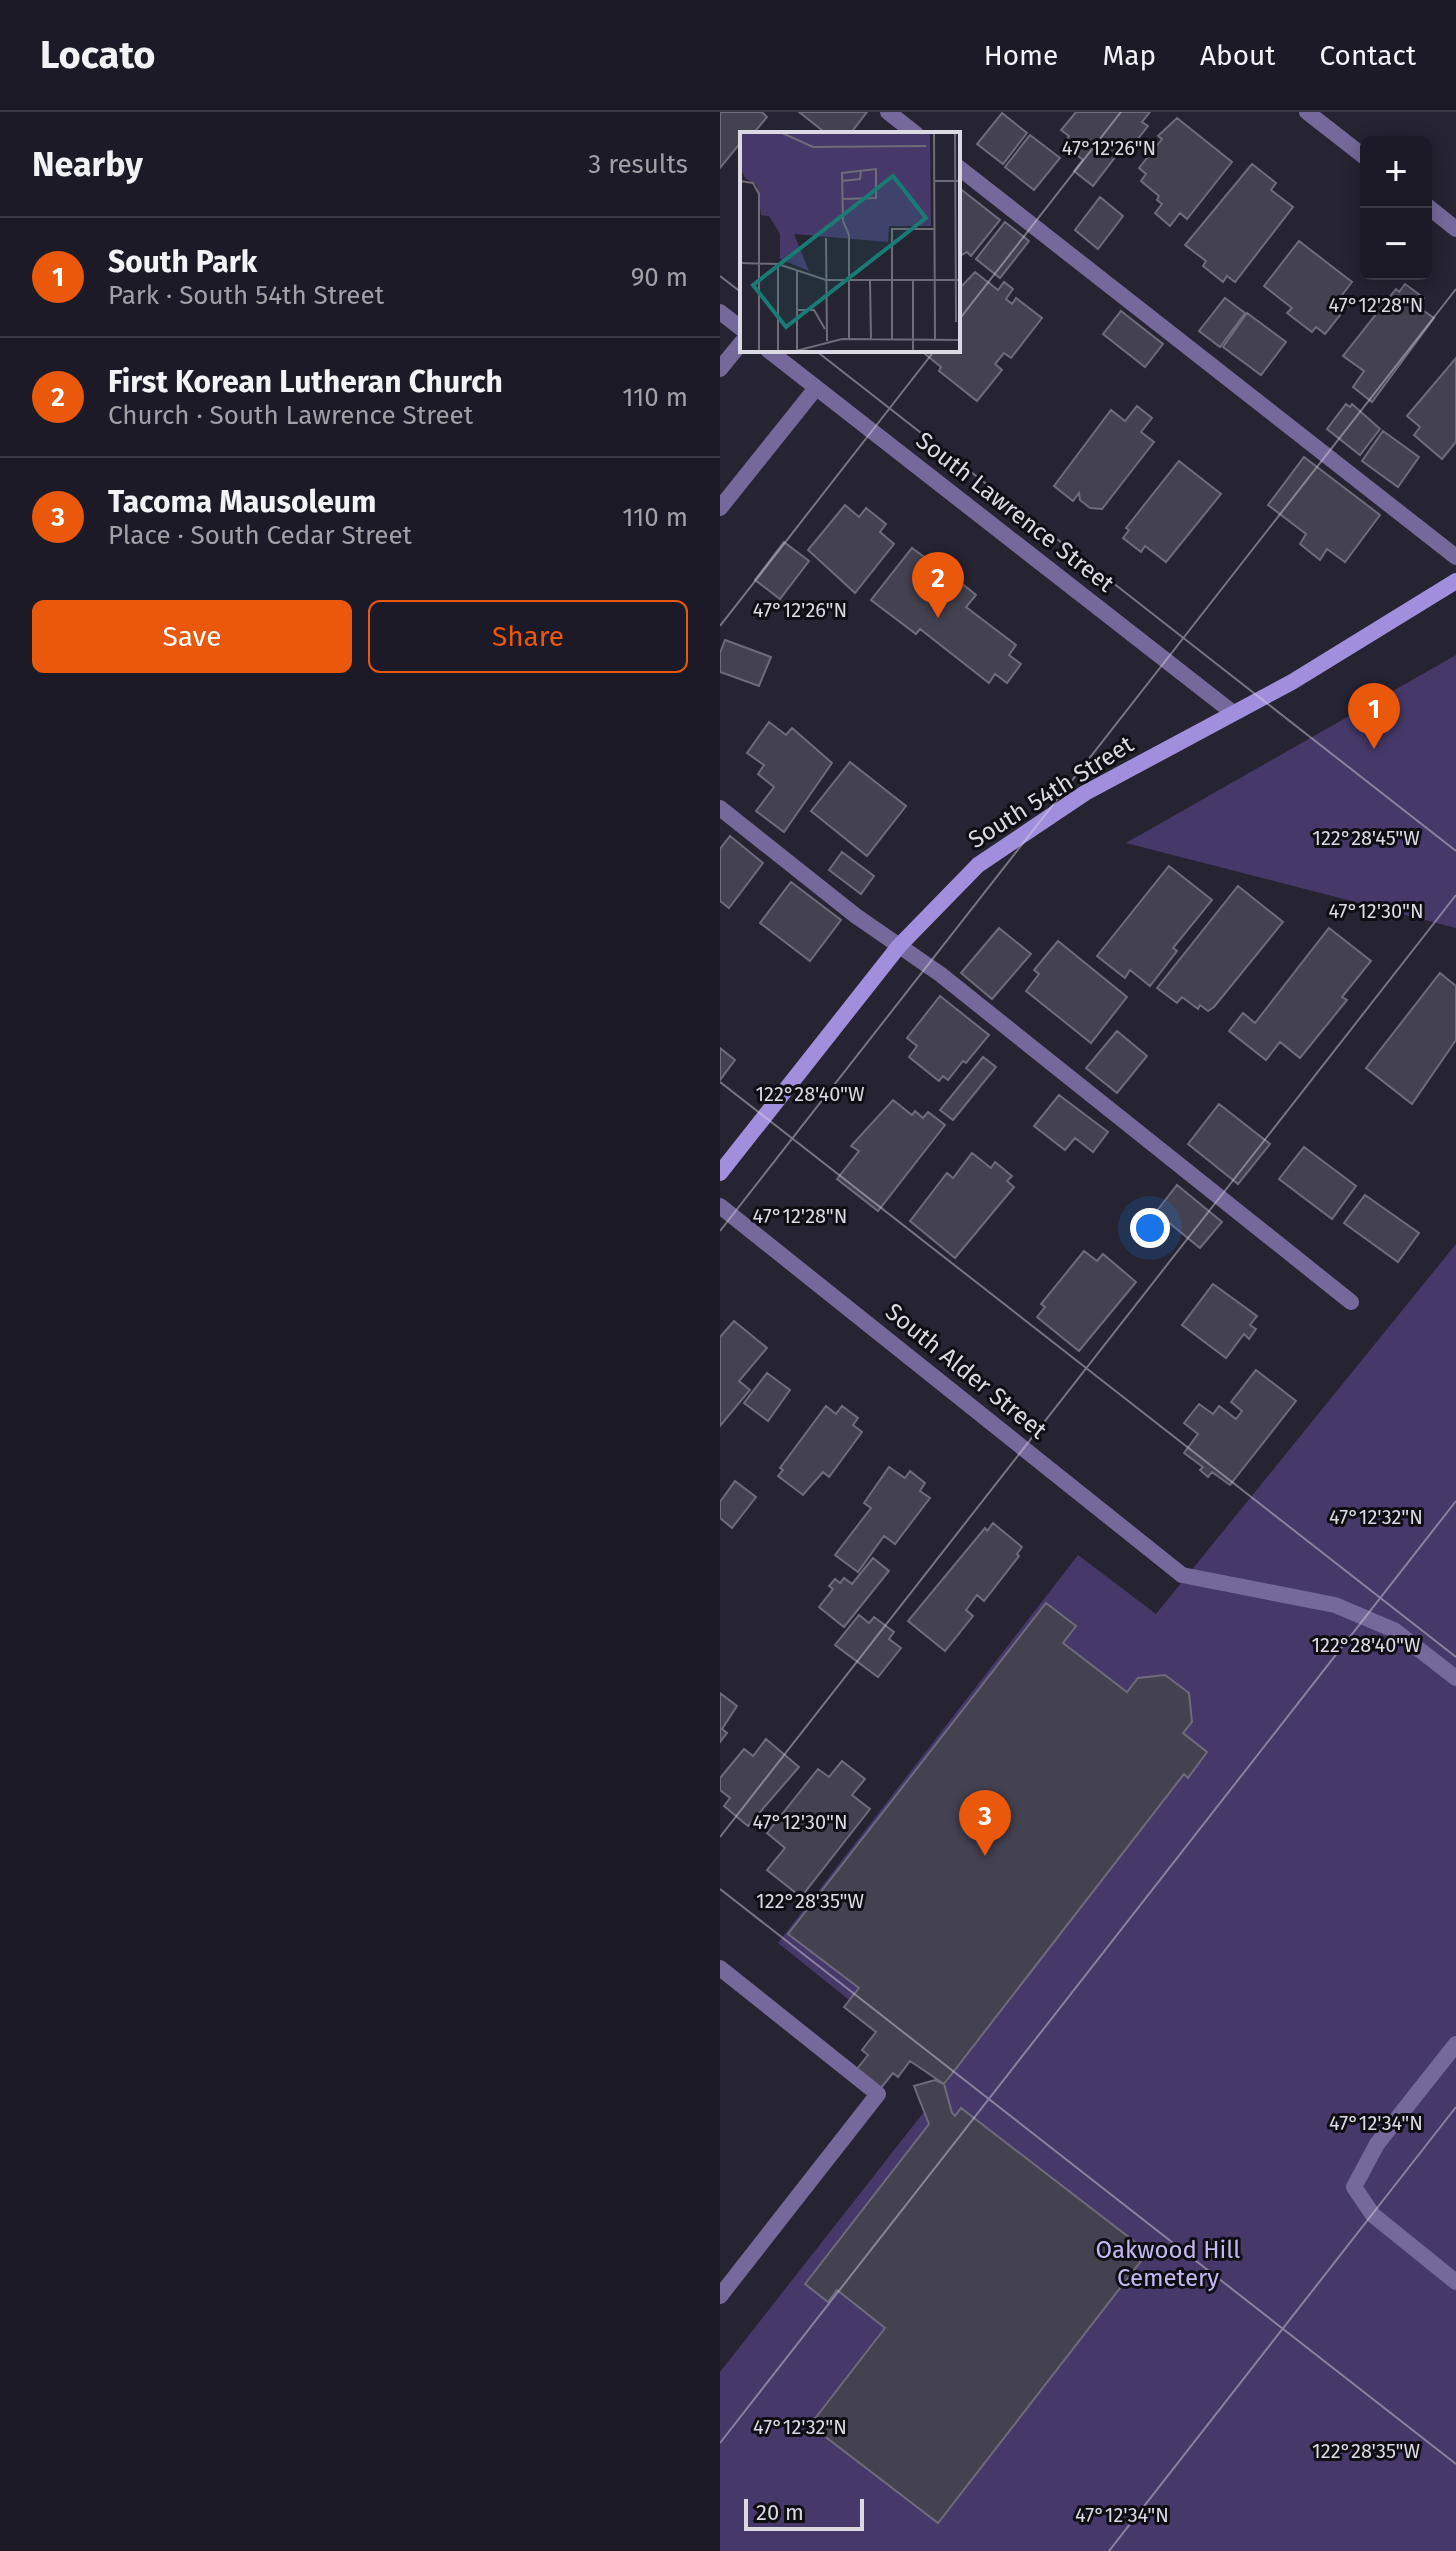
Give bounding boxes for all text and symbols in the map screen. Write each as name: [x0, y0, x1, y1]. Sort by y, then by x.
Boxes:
text: Locato: [40, 32, 156, 78]
text: Home: [984, 39, 1058, 72]
text: Map: [1102, 39, 1156, 72]
text: About: [1200, 39, 1275, 72]
text: Contact: [1319, 39, 1416, 72]
inset map: [740, 132, 960, 352]
text: 47°12'26"N: [1062, 136, 1156, 160]
map controls: [1360, 136, 1432, 280]
button: +: [1360, 136, 1432, 208]
text: Nearby: [32, 144, 143, 185]
text: 3 results: [588, 149, 688, 180]
button: −: [1360, 208, 1432, 280]
text: South Park: [108, 244, 257, 280]
text: 1: [52, 262, 64, 293]
text: 90 m: [631, 262, 688, 293]
text: Park · South 54th Street: [108, 280, 384, 311]
text: 47°12'28"N: [1329, 293, 1423, 317]
text: First Korean Lutheran Church: [108, 364, 503, 400]
text: 2: [51, 382, 65, 413]
text: 110 m: [622, 382, 688, 413]
text: Church · South Lawrence Street: [108, 400, 473, 431]
street label: South Lawrence Street: [911, 426, 1120, 598]
text: Tacoma Mausoleum: [108, 484, 376, 520]
text: 3: [51, 502, 65, 533]
text: 110 m: [622, 502, 688, 533]
text: Place · South Cedar Street: [108, 520, 412, 551]
pin: 2: [912, 552, 964, 618]
text: 47°12'26"N: [753, 598, 847, 622]
button: Save: [32, 600, 352, 673]
button: Share: [368, 600, 688, 673]
pin: 1: [1348, 683, 1400, 749]
street label: South 54th Street: [963, 730, 1139, 854]
text: 122°28'45"W: [1312, 826, 1420, 850]
text: 47°12'30"N: [1328, 899, 1424, 923]
text: 122°28'40"W: [755, 1082, 865, 1106]
text: 47°12'28"N: [753, 1204, 847, 1228]
your location: [1130, 1208, 1170, 1248]
street label: South Alder Street: [880, 1298, 1052, 1445]
text: 47°12'32"N: [1329, 1505, 1423, 1529]
text: 122°28'40"W: [1311, 1633, 1421, 1657]
pin: 3: [959, 1790, 1011, 1856]
text: 47°12'30"N: [752, 1810, 848, 1834]
text: 122°28'35"W: [756, 1889, 864, 1913]
text: 47°12'34"N: [1329, 2111, 1423, 2135]
park label: Oakwood Hill Cemetery: [1096, 2236, 1240, 2292]
text: 47°12'32"N: [753, 2415, 847, 2439]
text: 122°28'35"W: [1312, 2439, 1420, 2463]
scale bar: [744, 2495, 864, 2531]
text: 20 m: [756, 2499, 804, 2526]
text: 47°12'34"N: [1075, 2503, 1169, 2527]

